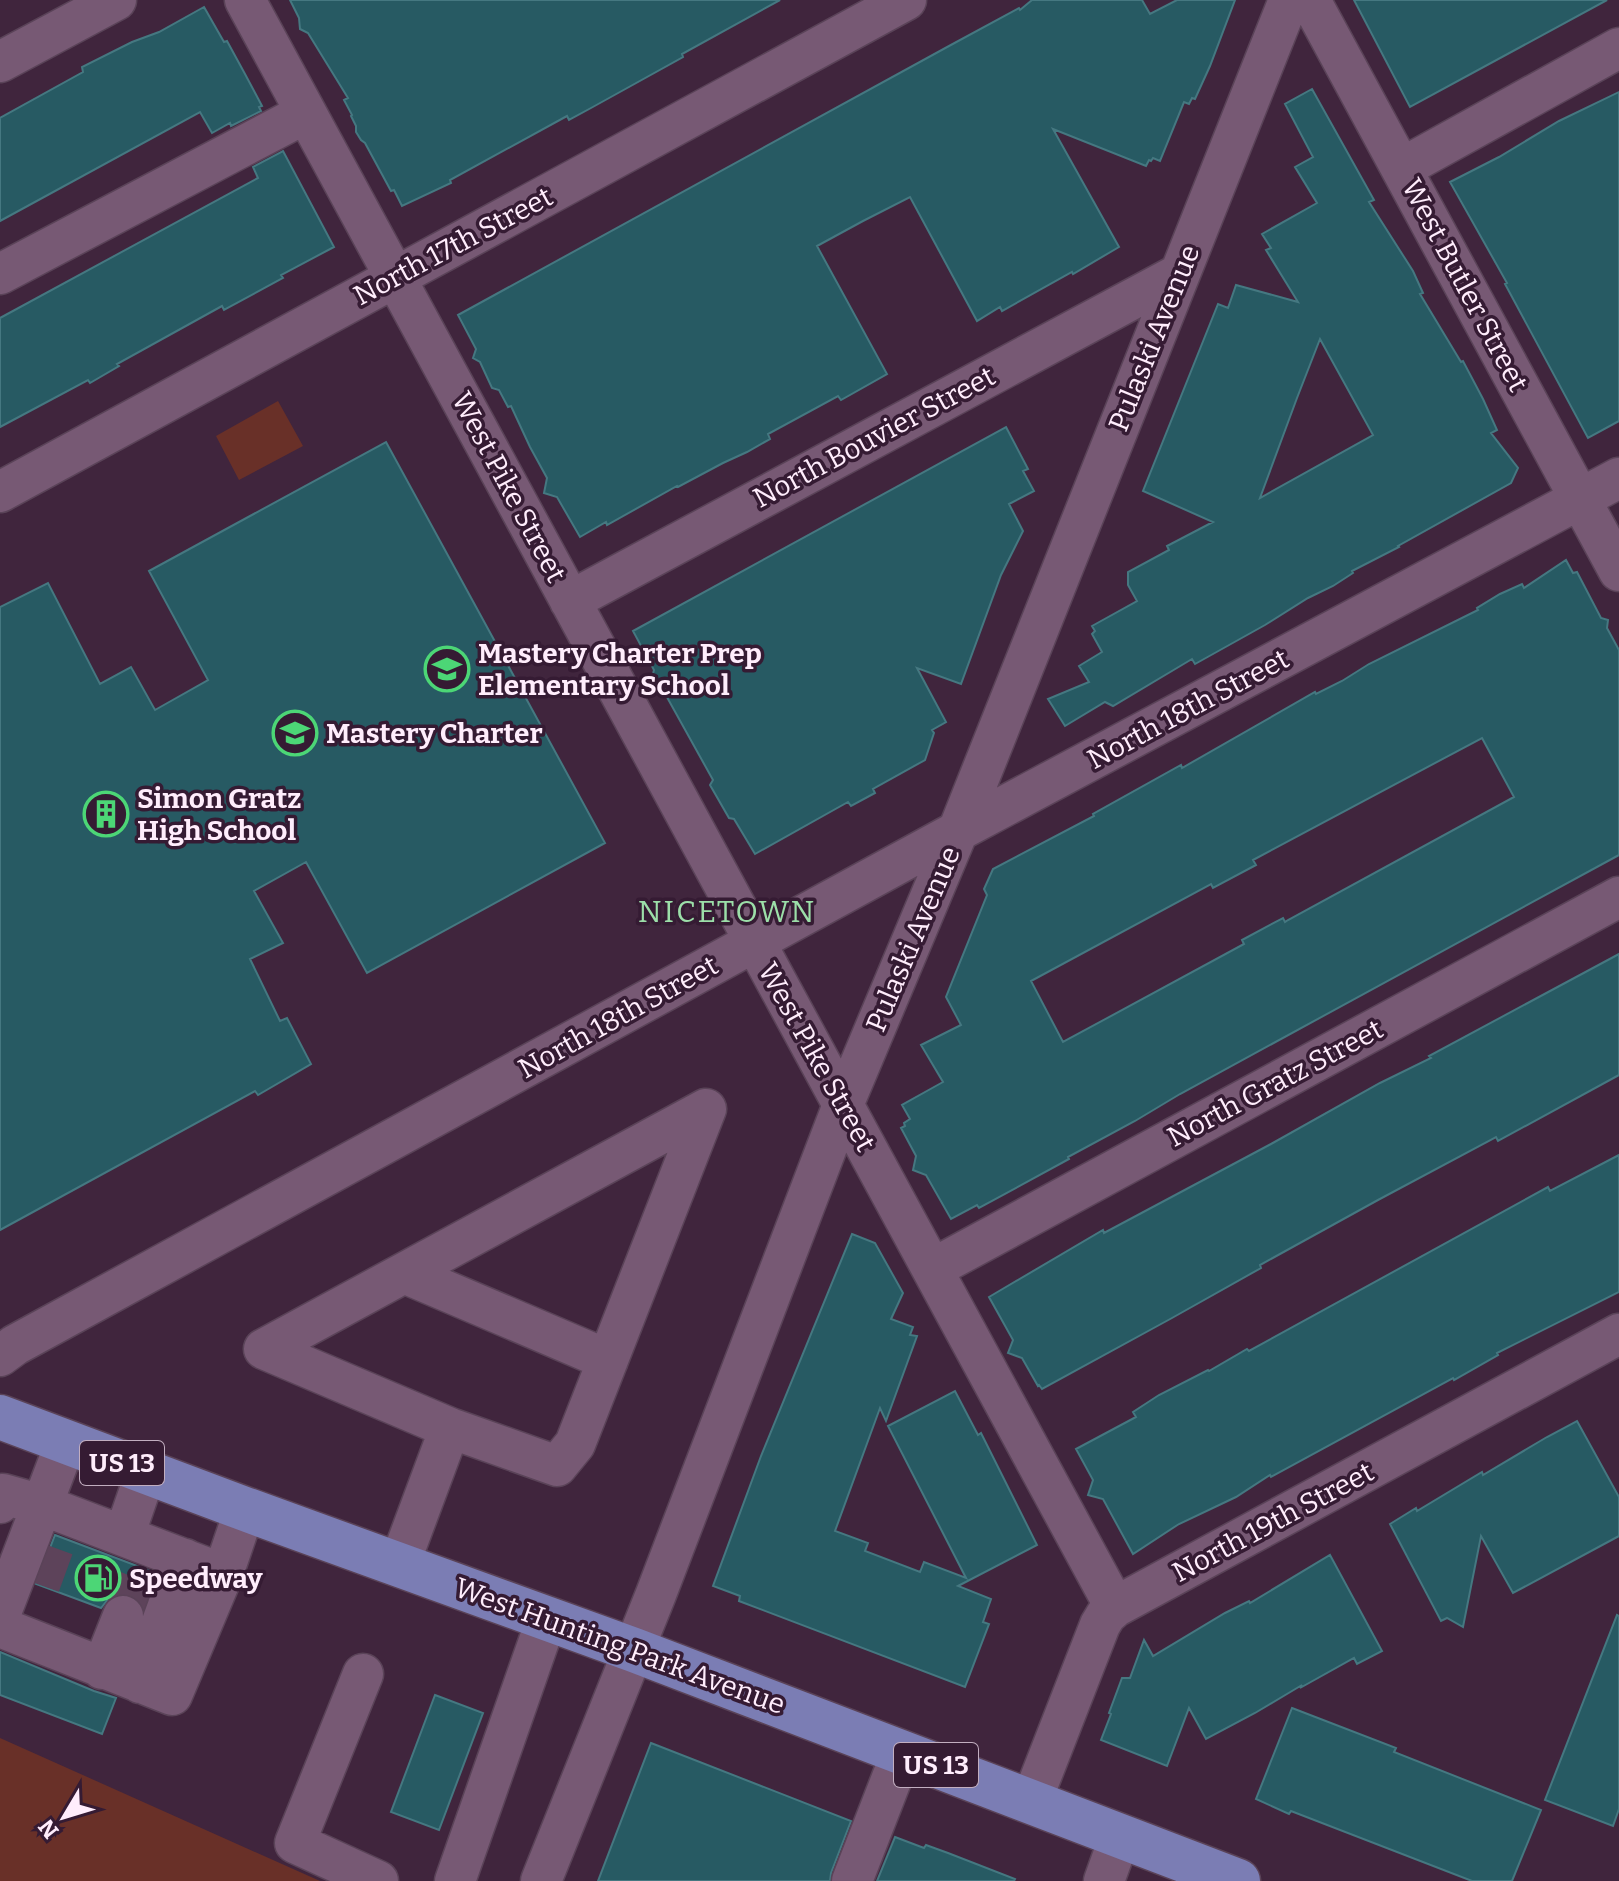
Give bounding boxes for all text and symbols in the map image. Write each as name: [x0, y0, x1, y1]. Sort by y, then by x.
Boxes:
street label: West Butler Street: [1395, 173, 1535, 397]
street label: North 17th Street: [348, 180, 558, 312]
street label: Pulaski Avenue: [1102, 240, 1206, 436]
street label: North Bouvier Street: [747, 359, 1001, 515]
street label: West Pike Street: [445, 386, 573, 588]
place label: Mastery Charter Prep Elementary School: [478, 637, 762, 702]
street label: North 18th Street: [1082, 642, 1294, 776]
school or university icon: Mastery Charter Prep Elementary School: [423, 645, 471, 693]
school or university icon: Mastery Charter: [271, 709, 319, 757]
place label: Mastery Charter: [326, 717, 543, 750]
place label: Simon Gratz High School: [137, 782, 301, 847]
building icon: Simon Gratz High School: [82, 790, 130, 838]
street label: Pulaski Avenue: [859, 841, 967, 1037]
district label: NICETOWN: [638, 894, 816, 930]
street label: North 18th Street: [513, 949, 723, 1085]
street label: West Pike Street: [751, 957, 883, 1157]
street label: North Gratz Street: [1162, 1012, 1388, 1154]
road number: US 13: [80, 1441, 164, 1485]
street label: North 19th Street: [1167, 1455, 1379, 1589]
fuel station icon: Speedway: [74, 1554, 122, 1602]
place label: Speedway: [129, 1562, 263, 1595]
street label: West Hunting Park Avenue: [450, 1571, 790, 1721]
road number: US 13: [894, 1743, 978, 1787]
north arrow: [24, 1777, 104, 1857]
text: N: [33, 1814, 65, 1844]

